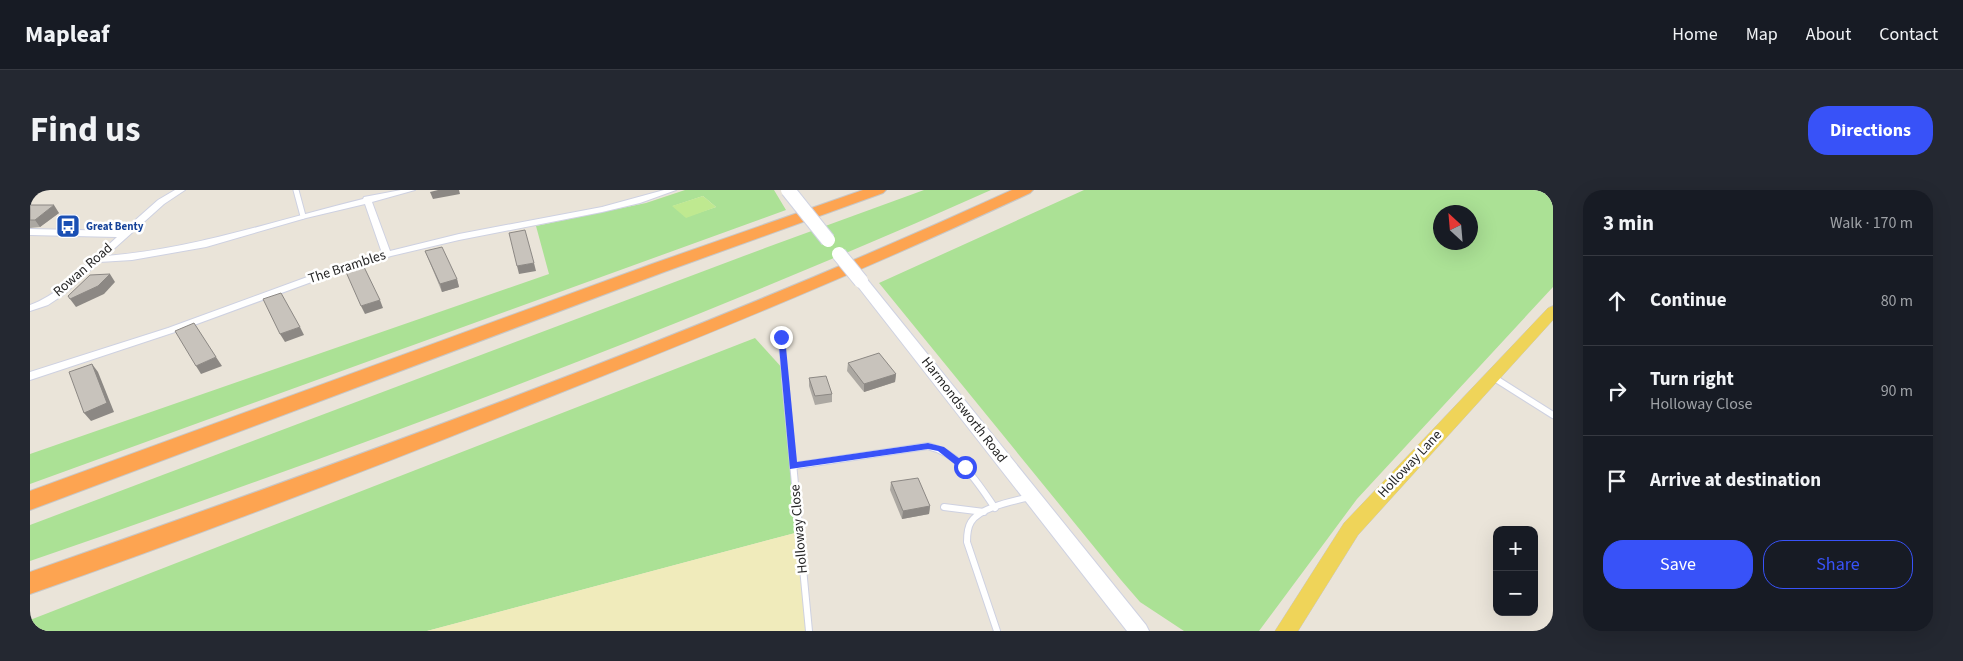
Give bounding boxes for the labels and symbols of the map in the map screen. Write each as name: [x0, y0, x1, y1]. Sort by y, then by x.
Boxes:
north arrow: [1433, 205, 1478, 250]
bus stop icon: Great Benty: [55, 213, 81, 239]
place label: Great Benty: [86, 219, 144, 234]
street label: Rowan Road: [49, 239, 117, 301]
street label: The Brambles: [306, 245, 388, 289]
route end: [770, 326, 793, 349]
street label: Harmondsworth Road: [916, 353, 1012, 467]
street label: Holloway Lane: [1373, 426, 1447, 502]
route start: [954, 456, 977, 479]
street label: Holloway Close: [785, 483, 813, 575]

